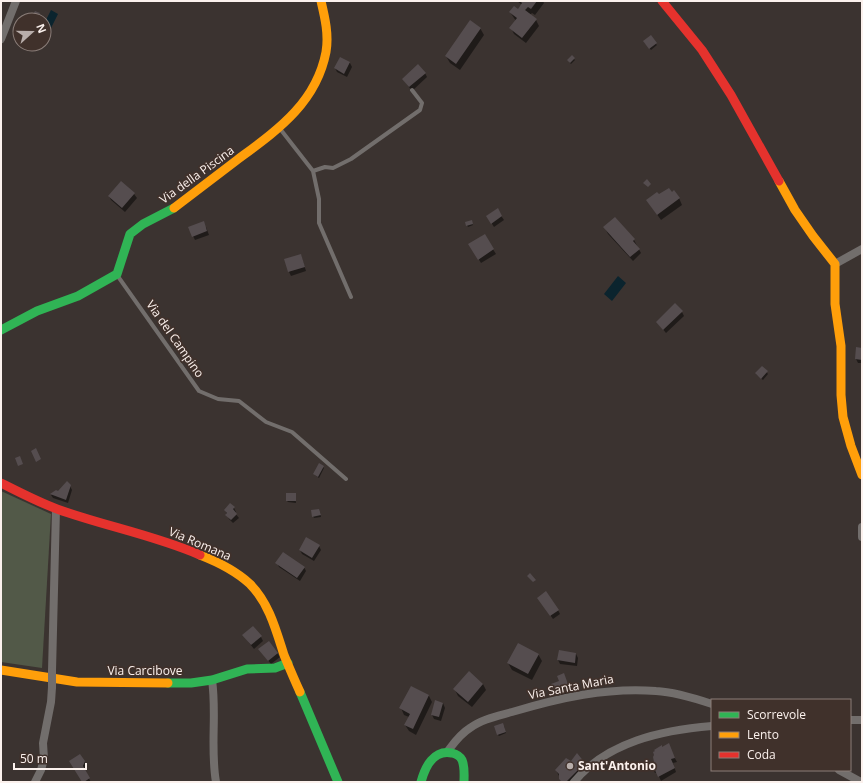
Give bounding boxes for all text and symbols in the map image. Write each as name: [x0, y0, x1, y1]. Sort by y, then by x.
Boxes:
north arrow: [12, 12, 52, 52]
text: N: [33, 21, 50, 35]
street label: Via della Piscina: [156, 142, 238, 208]
street label: Via del Campino: [142, 297, 208, 381]
street label: Via Romana: [166, 523, 234, 564]
street label: Via Carcibove: [107, 662, 183, 679]
street label: Via Santa Maria: [527, 670, 615, 703]
legend: [711, 699, 851, 771]
text: Scorrevole: [747, 706, 806, 723]
text: Lento: [747, 726, 779, 743]
scale bar: [14, 745, 86, 771]
text: Coda: [747, 746, 776, 763]
text: 50 m: [20, 750, 48, 767]
place label: Sant'Antonio: [578, 757, 656, 774]
marker: Sant'Antonio: [565, 761, 575, 771]

